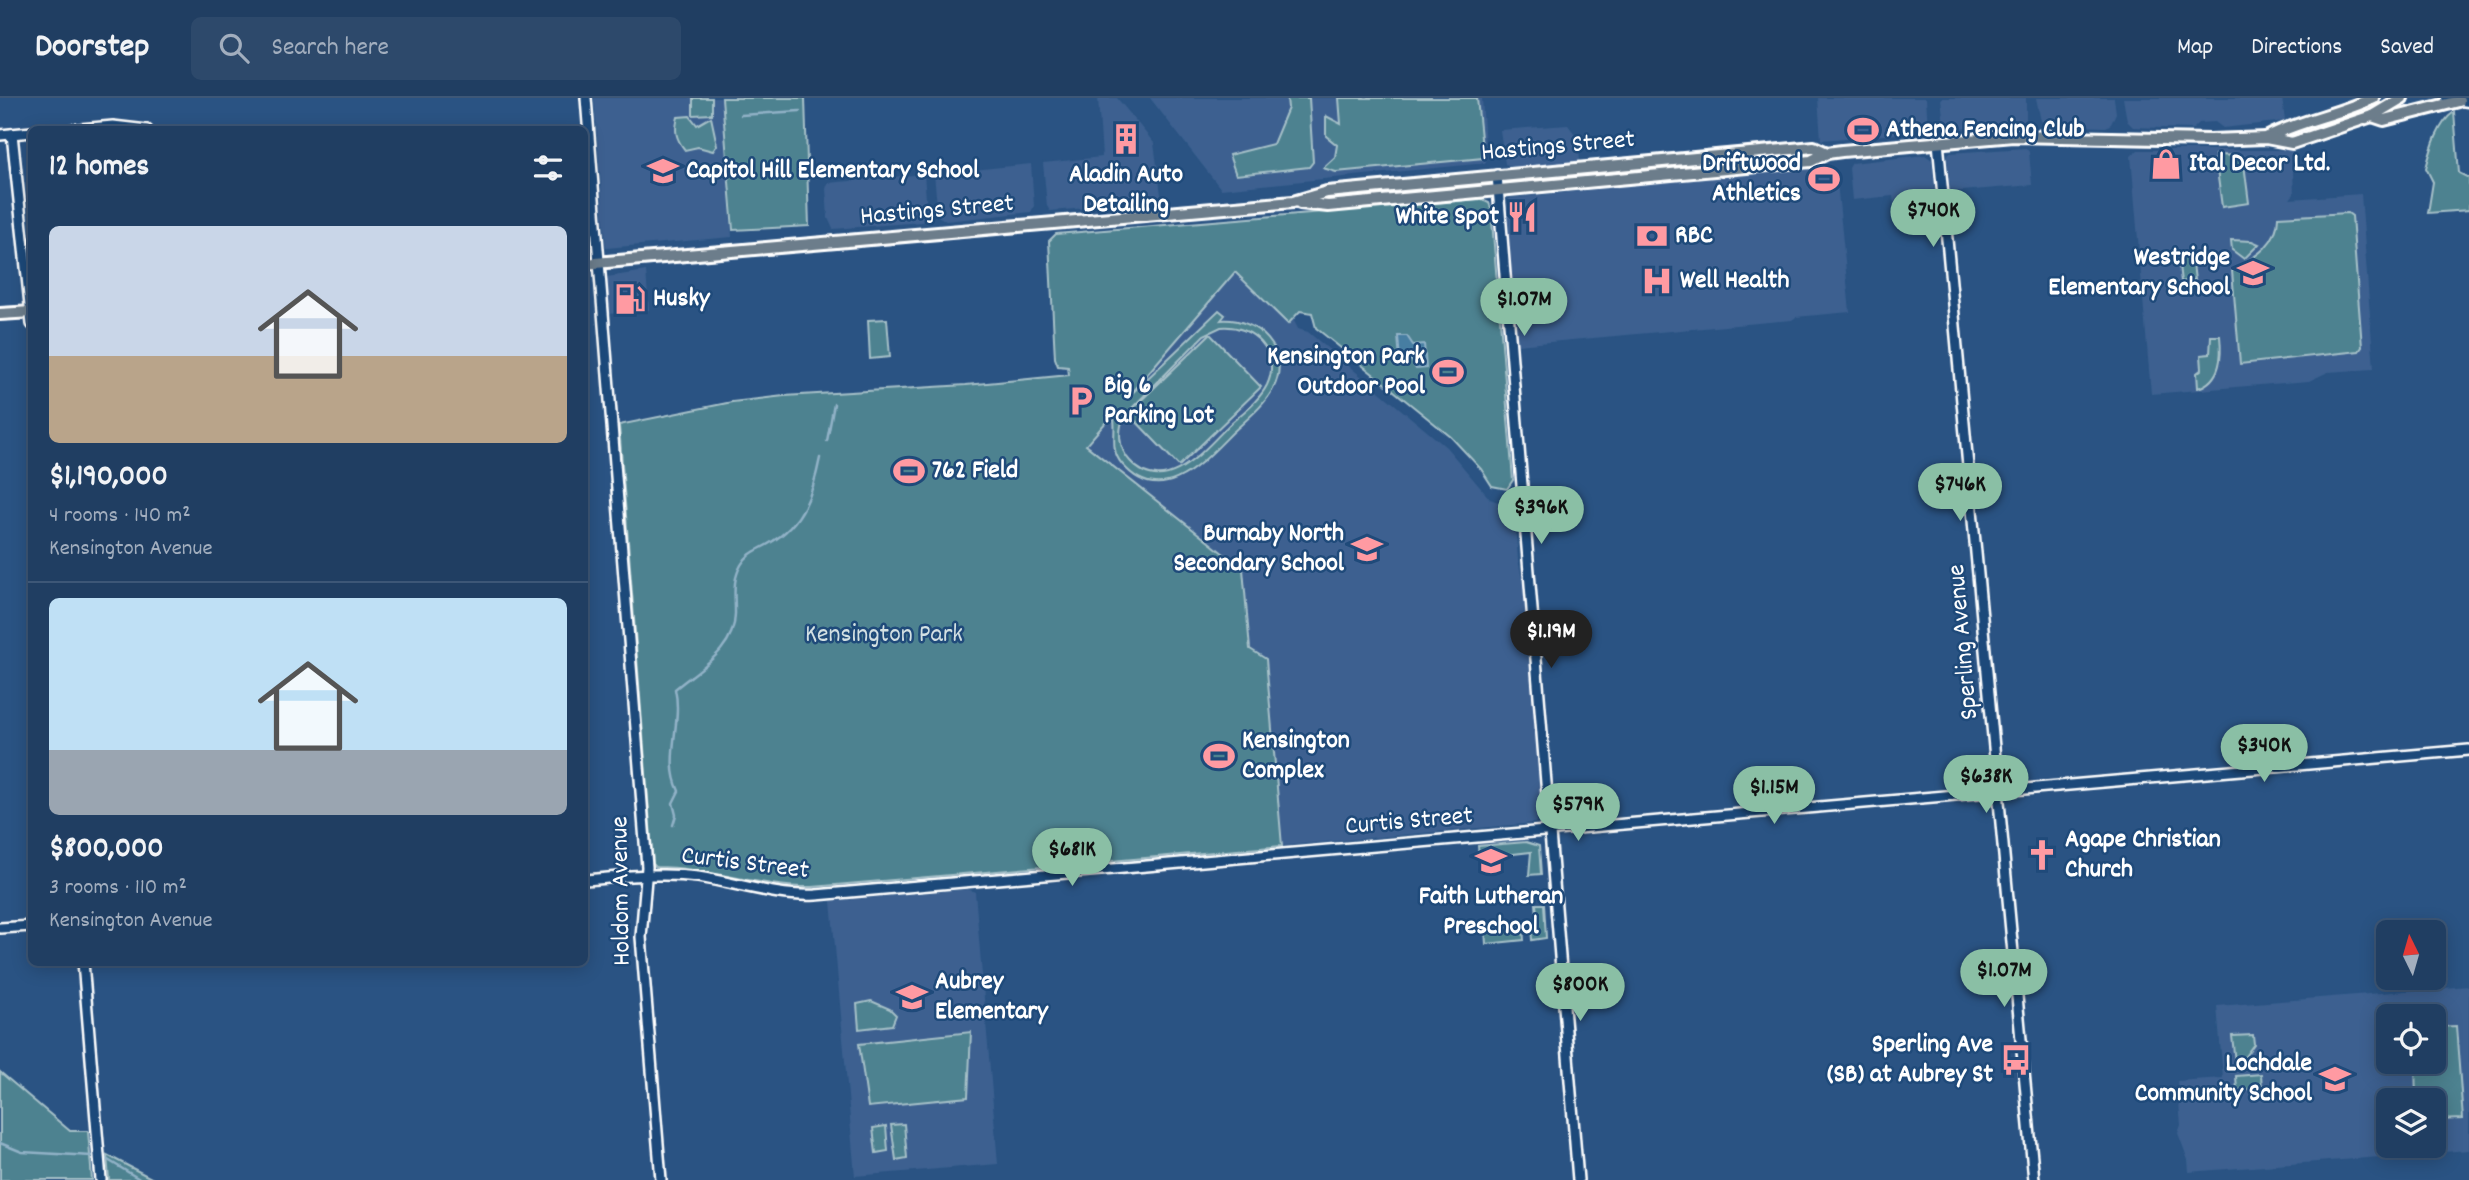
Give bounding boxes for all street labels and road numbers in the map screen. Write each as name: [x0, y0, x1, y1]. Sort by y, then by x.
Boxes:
street label: Hastings Street: [1480, 122, 1637, 172]
street label: Hastings Street: [859, 186, 1016, 236]
street label: Sperling Avenue: [1939, 563, 1989, 721]
street label: Curtis Street: [1344, 798, 1475, 846]
street label: Holdom Avenue: [602, 816, 642, 966]
street label: Curtis Street: [679, 838, 811, 890]

